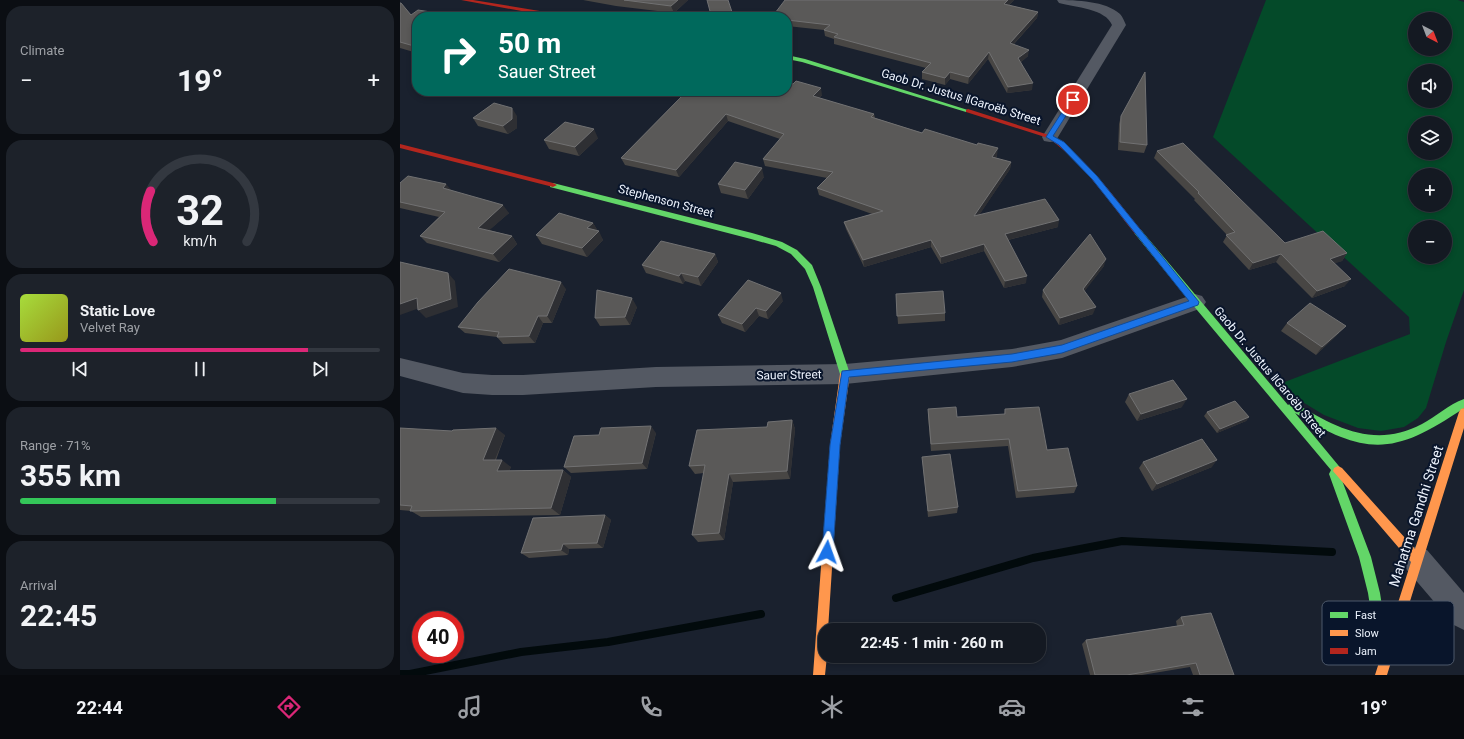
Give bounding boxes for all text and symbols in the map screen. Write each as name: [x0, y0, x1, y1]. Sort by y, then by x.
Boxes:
north arrow: [1408, 12, 1452, 56]
map controls: [1408, 12, 1452, 264]
text: 50 m: [498, 27, 561, 60]
icon: right: [432, 28, 484, 80]
text: Climate: [20, 43, 64, 58]
text: Sauer Street: [498, 61, 596, 82]
text: 19°: [177, 63, 223, 98]
button: sound: [1408, 64, 1452, 108]
street label: Gaob Dr. Justus ǁGaroëb Street: [880, 66, 1042, 128]
text: −: [20, 68, 33, 93]
text: +: [368, 68, 380, 93]
pin: [1056, 83, 1090, 117]
icon: arrive: [1062, 89, 1084, 111]
button: layers: [1408, 116, 1452, 160]
button: +: [1408, 168, 1452, 212]
street label: Stephenson Street: [617, 182, 715, 220]
text: 32: [176, 185, 224, 234]
button: −: [1408, 220, 1452, 264]
text: km/h: [183, 232, 217, 248]
text: Static Love: [80, 302, 155, 320]
street label: Gaob Dr. Justus ǁGaroëb Street: [1211, 304, 1329, 440]
text: Velvet Ray: [80, 320, 140, 335]
icon: previous: [69, 358, 91, 380]
icon: pause: [189, 358, 211, 380]
icon: next: [309, 358, 331, 380]
street label: Sauer Street: [756, 367, 822, 383]
text: Range · 71%: [20, 438, 90, 453]
street label: Mahatma Gandhi Street: [1386, 443, 1447, 589]
text: 355 km: [20, 458, 121, 493]
position arrow: [806, 531, 848, 573]
text: Arrival: [20, 578, 57, 593]
text: 22:45: [20, 598, 97, 633]
legend: [1322, 601, 1454, 665]
text: Fast: [1355, 609, 1377, 622]
speed limit sign: 40: [412, 611, 464, 663]
text: Slow: [1355, 627, 1379, 640]
text: 22:45 · 1 min · 260 m: [861, 634, 1003, 652]
text: Jam: [1355, 645, 1377, 658]
icon: directions: [275, 693, 303, 721]
icon: music: [456, 693, 484, 721]
icon: phone: [637, 693, 665, 721]
icon: climate: [818, 693, 846, 721]
icon: car: [998, 693, 1026, 721]
icon: filters: [1179, 693, 1207, 721]
text: 22:44: [76, 697, 123, 718]
text: 19°: [1360, 697, 1388, 718]

